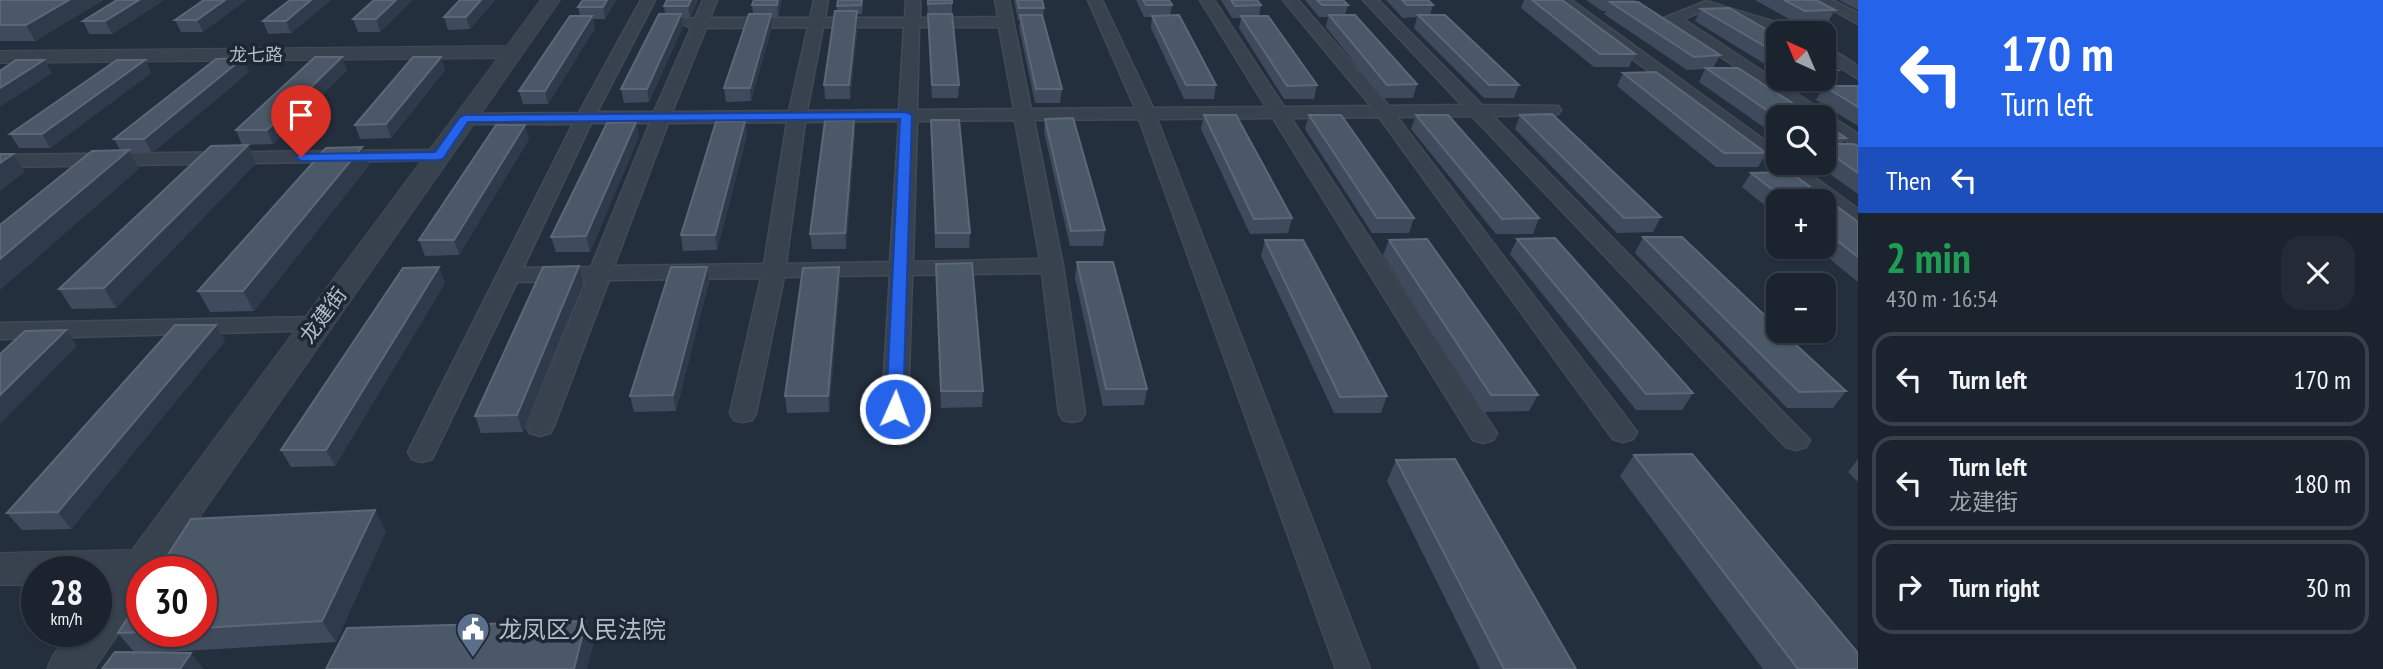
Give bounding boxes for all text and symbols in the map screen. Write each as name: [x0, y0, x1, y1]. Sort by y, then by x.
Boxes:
north arrow: [1766, 21, 1836, 91]
map controls: [1766, 21, 1836, 343]
text: 170 m: [2001, 21, 2114, 85]
icon: left: [1886, 28, 1977, 119]
street label: 龙七路: [229, 43, 283, 66]
text: Turn left: [2001, 83, 2093, 125]
pin: [271, 85, 331, 157]
icon: arrive: [282, 96, 320, 134]
button: search: [1766, 105, 1836, 175]
icon: left: [1945, 161, 1983, 199]
text: Then: [1886, 164, 1931, 197]
button: +: [1766, 189, 1836, 259]
text: 2 min: [1886, 230, 1971, 285]
button: close: [2281, 236, 2355, 310]
button: −: [1766, 273, 1836, 343]
street label: 龙建街: [294, 282, 352, 348]
text: 430 m · 16:54: [1886, 284, 1998, 313]
icon: left: [1890, 360, 1928, 398]
text: Turn left: [1949, 363, 2027, 396]
text: 170 m: [2293, 363, 2351, 396]
position arrow: [858, 372, 932, 446]
text: Turn left: [1949, 450, 2027, 483]
icon: left: [1890, 464, 1928, 502]
text: 180 m: [2293, 467, 2351, 500]
text: 龙建街: [1949, 487, 2018, 516]
speed limit sign: 30: [126, 556, 217, 647]
icon: right: [1890, 568, 1928, 606]
text: 28: [50, 569, 83, 615]
text: Turn right: [1949, 571, 2040, 604]
text: 30 m: [2305, 571, 2351, 604]
text: km/h: [51, 607, 82, 630]
public building icon: 龙凤区人民法院: [454, 610, 492, 659]
place label: 龙凤区人民法院: [498, 614, 666, 645]

